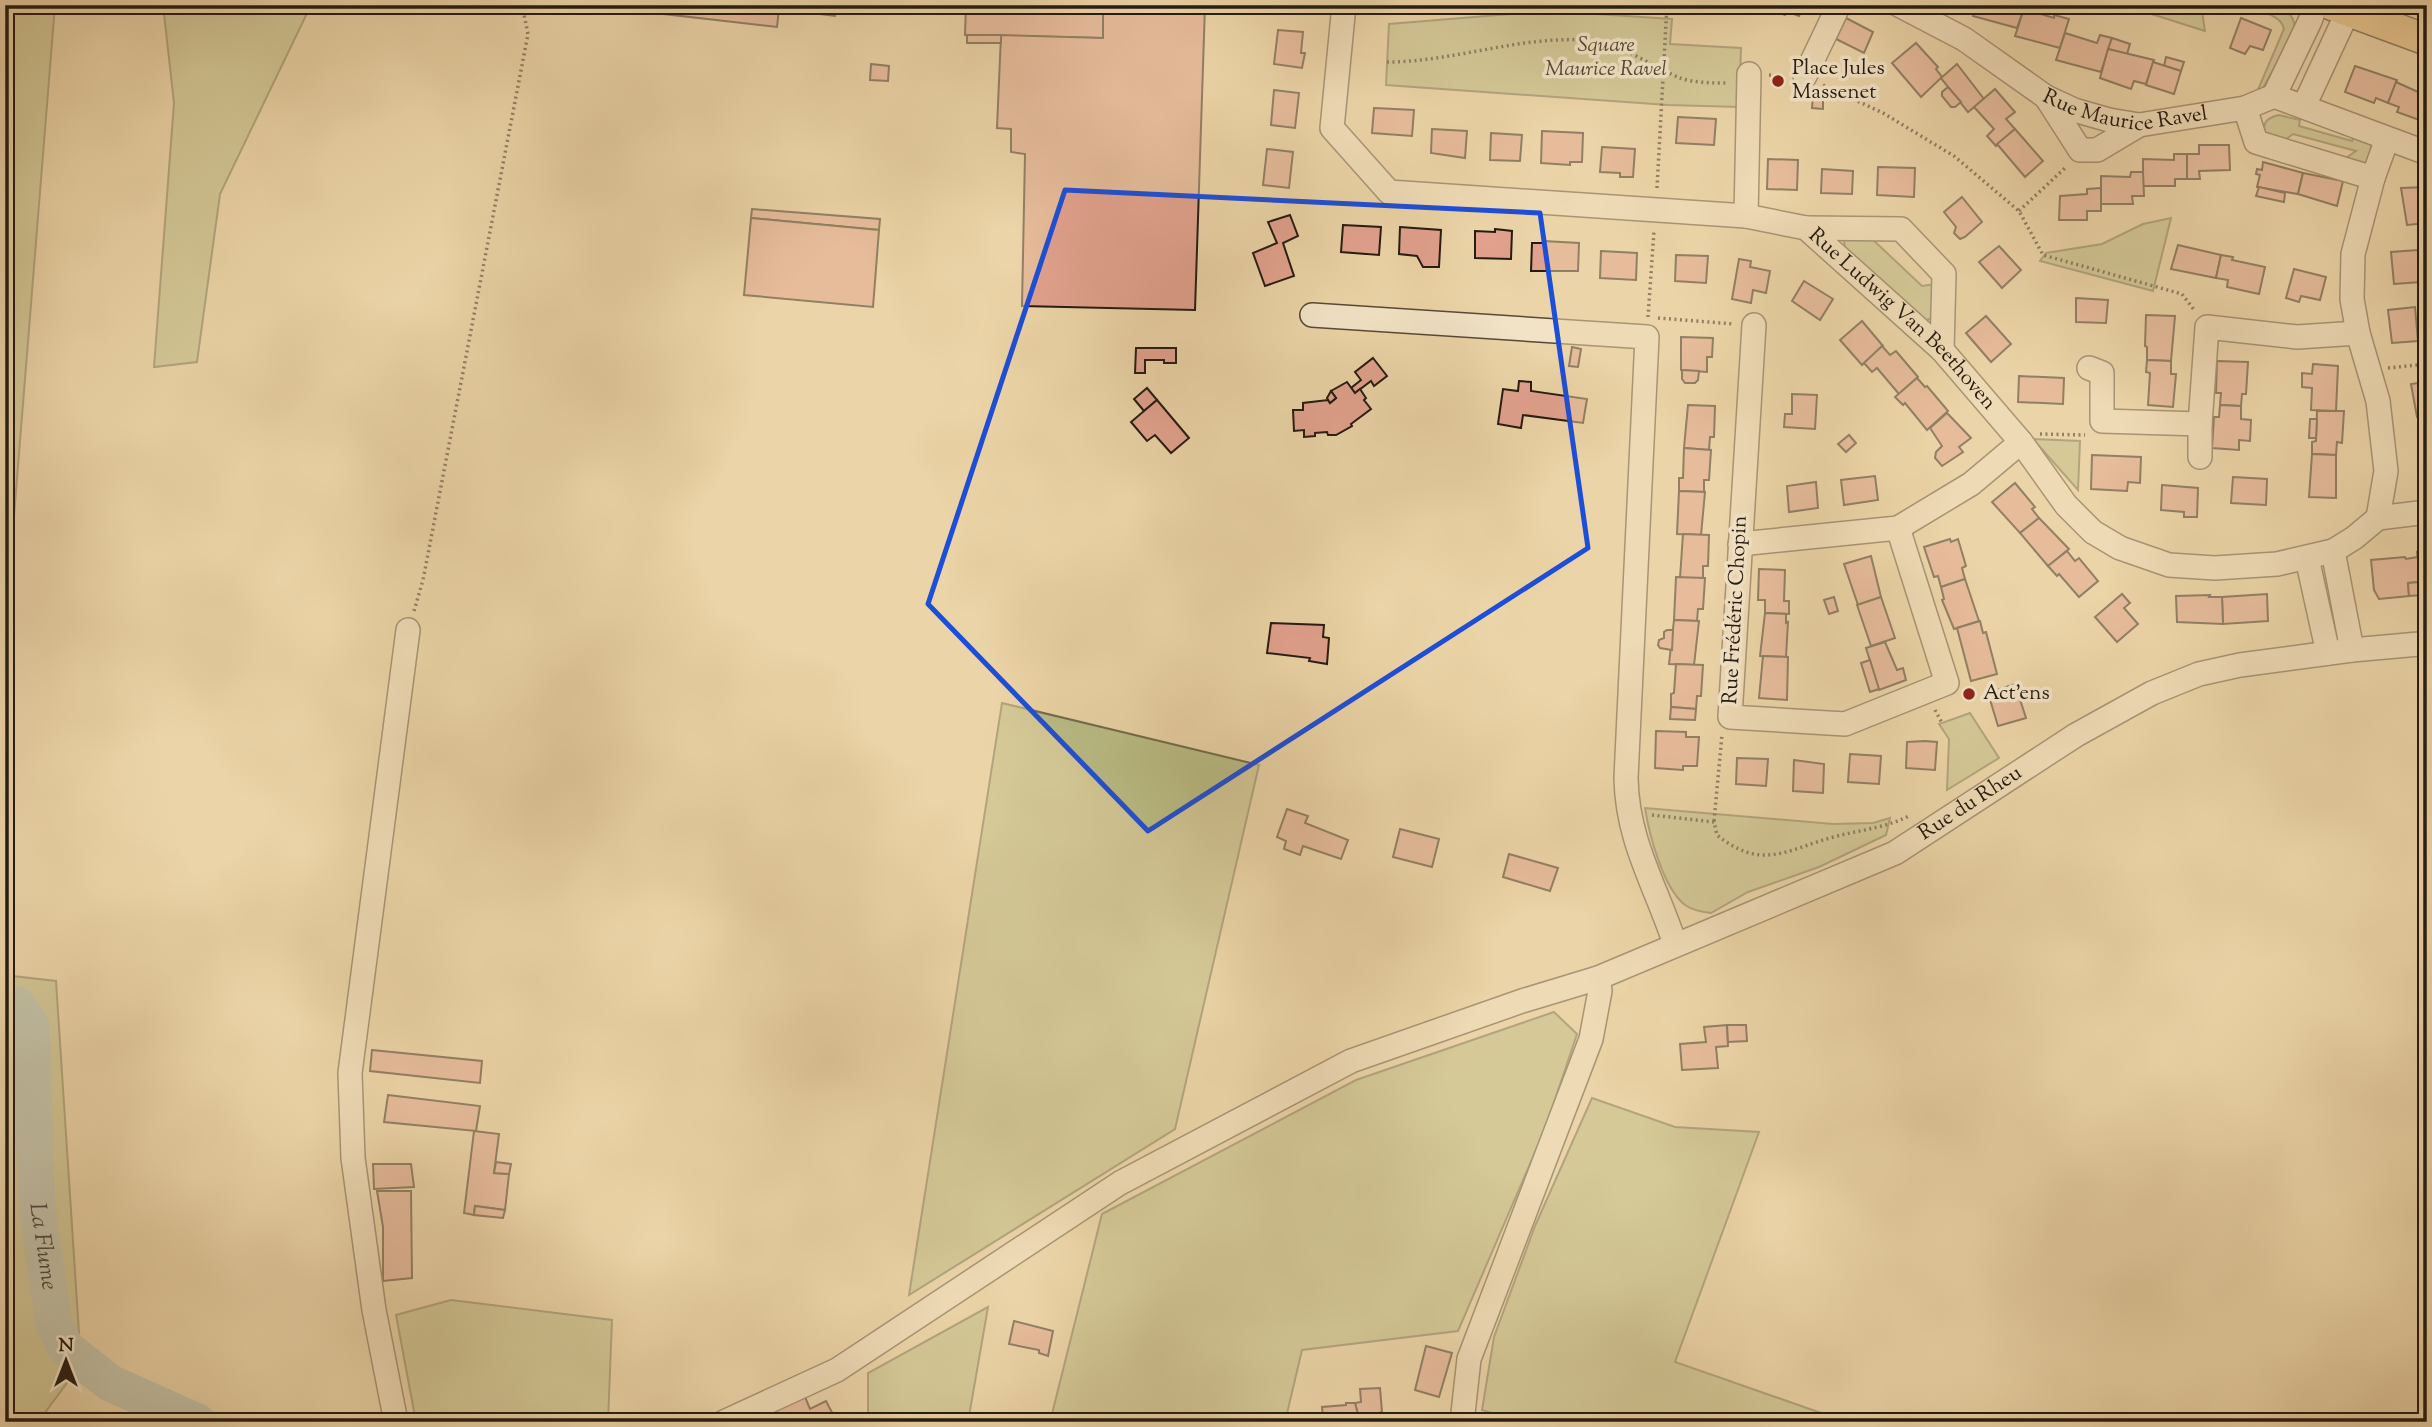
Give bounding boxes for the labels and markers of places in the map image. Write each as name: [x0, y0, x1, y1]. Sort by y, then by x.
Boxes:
place label: Place Jules Massenet: [1792, 54, 1885, 108]
marker: Place Jules Massenet: [1770, 73, 1786, 89]
place label: Act’ens: [1983, 679, 2050, 709]
marker: Act’ens: [1961, 686, 1977, 702]

